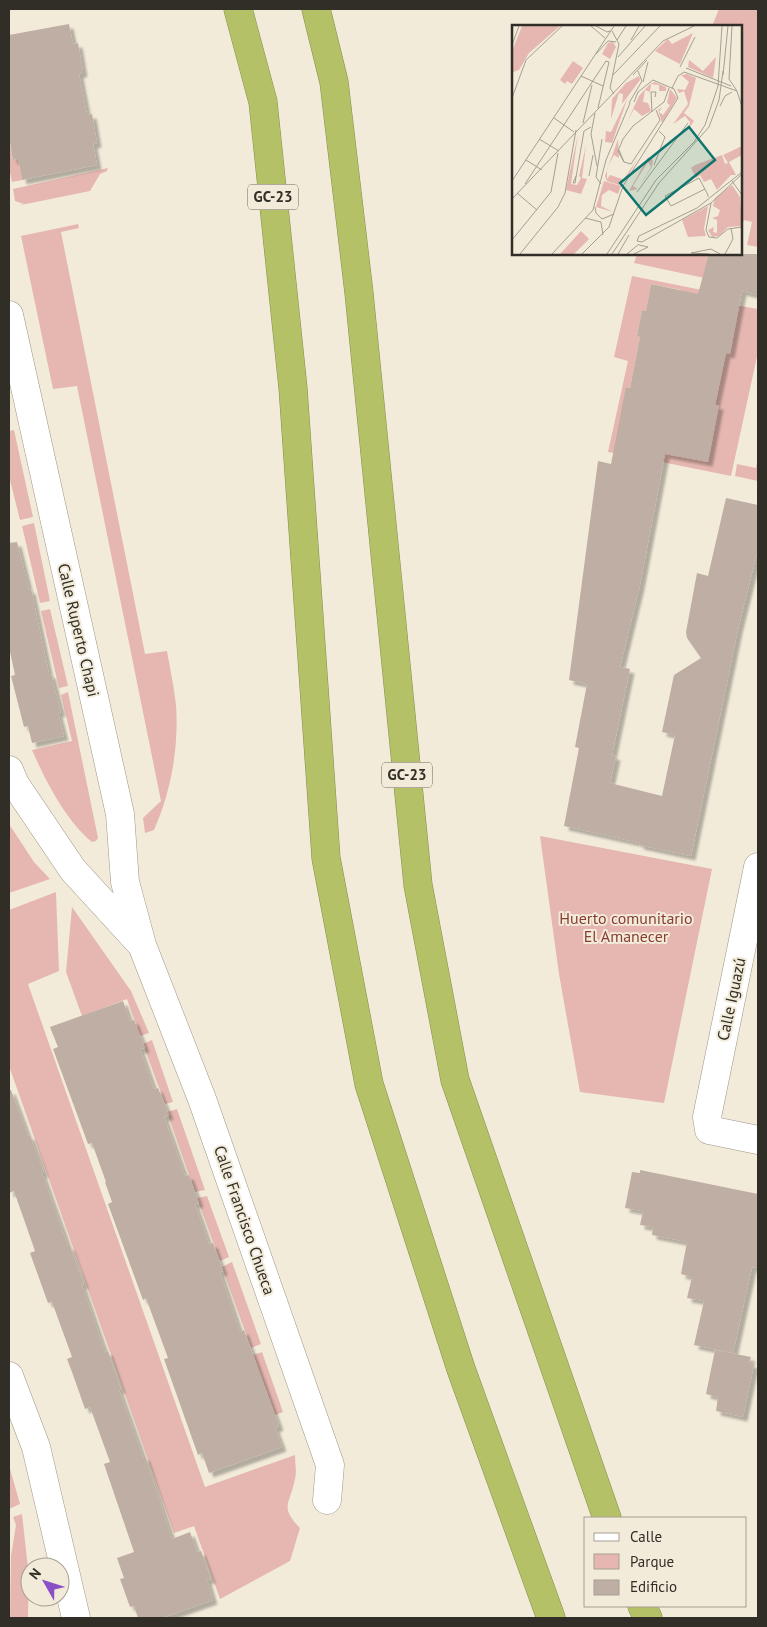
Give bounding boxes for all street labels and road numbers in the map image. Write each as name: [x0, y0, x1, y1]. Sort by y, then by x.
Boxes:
road number: GC-23: [248, 184, 298, 210]
street label: Calle Ruperto Chapi: [54, 561, 104, 699]
road number: GC-23: [382, 762, 432, 788]
street label: Calle Iguazú: [712, 956, 750, 1042]
street label: Calle Francisco Chueca: [210, 1143, 280, 1297]

